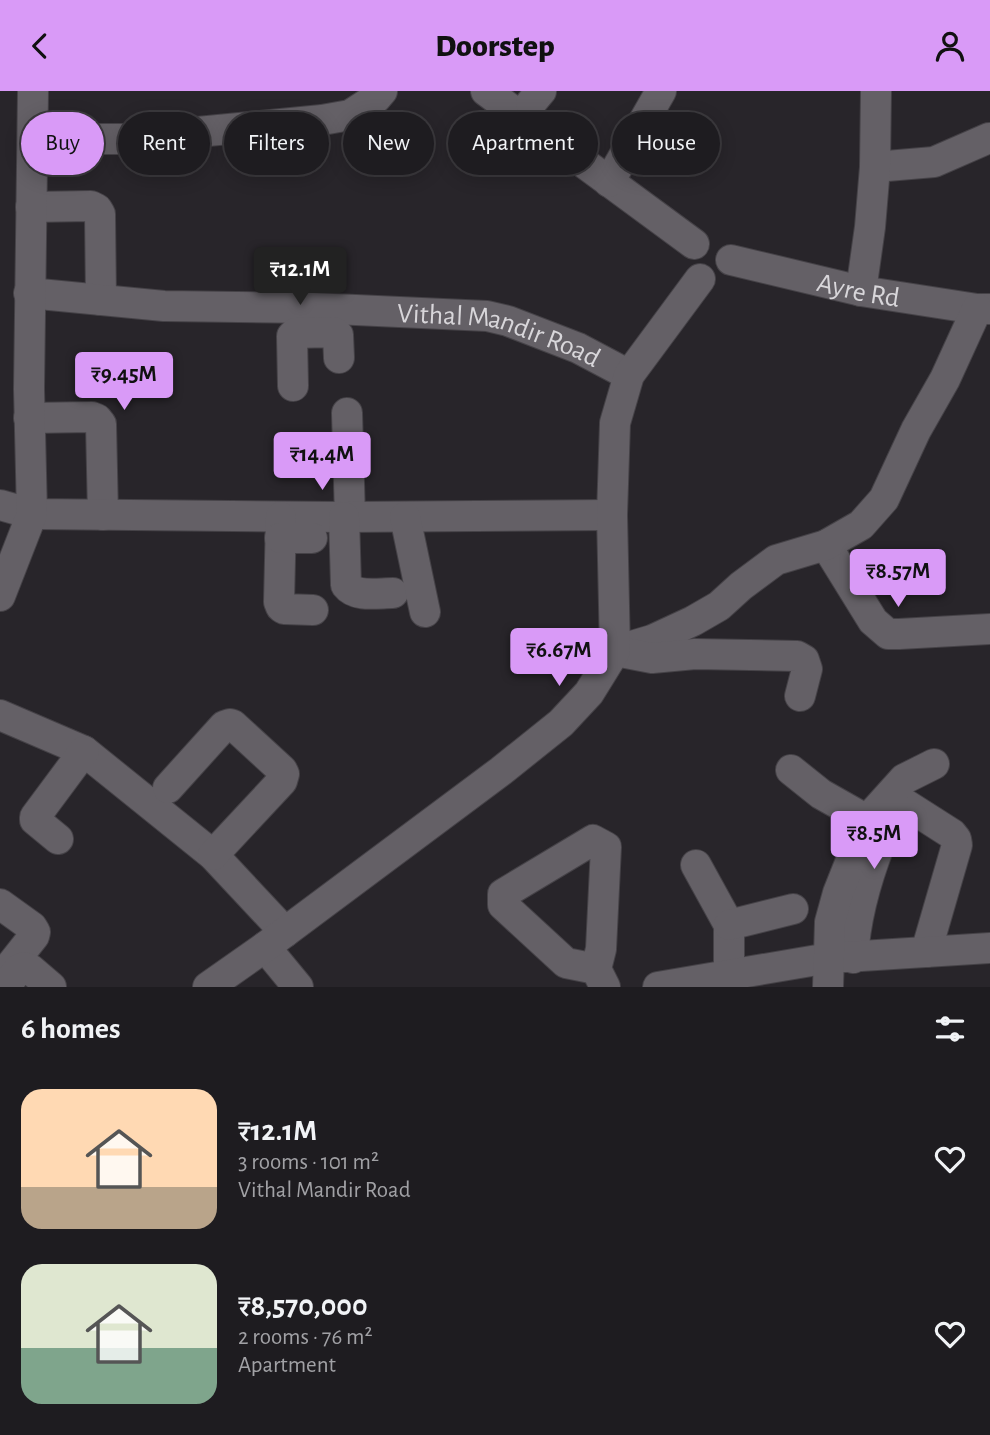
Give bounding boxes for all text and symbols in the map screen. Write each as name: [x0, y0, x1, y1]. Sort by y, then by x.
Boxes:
icon: back: [21, 27, 59, 65]
icon: person: [931, 27, 969, 65]
text: Doorstep: [435, 30, 555, 62]
chip: Buy: [21, 112, 104, 175]
chip: Rent: [118, 112, 210, 175]
chip: Filters: [224, 112, 329, 175]
chip: New: [343, 112, 434, 175]
chip: Apartment: [448, 112, 598, 175]
chip: House: [612, 112, 720, 175]
pin: ₹12.1M: [243, 247, 357, 307]
text: ₹12.1M: [270, 258, 330, 281]
street label: Ayre Rd: [814, 269, 901, 313]
street label: Vithal Mandir Road: [396, 300, 605, 373]
pin: ₹9.45M: [67, 353, 181, 412]
text: ₹9.45M: [91, 363, 157, 386]
pin: ₹14.4M: [265, 433, 379, 492]
text: ₹14.4M: [290, 443, 354, 466]
pin: ₹8.57M: [841, 549, 955, 609]
text: ₹8.57M: [866, 560, 930, 583]
pin: ₹6.67M: [502, 629, 616, 688]
text: ₹6.67M: [526, 639, 592, 662]
pin: ₹8.5M: [825, 811, 923, 871]
text: ₹8.5M: [847, 822, 901, 845]
icon: filters: [931, 1010, 969, 1048]
text: 6 homes: [21, 1014, 121, 1044]
text: ₹12.1M: [238, 1116, 317, 1146]
icon: home: [77, 1117, 161, 1201]
icon: heart: [931, 1140, 969, 1178]
text: 3 rooms · 101 m²: [238, 1151, 379, 1174]
text: Vithal Mandir Road: [238, 1179, 411, 1202]
text: ₹8,570,000: [238, 1291, 368, 1321]
icon: home: [77, 1292, 161, 1376]
icon: heart: [931, 1315, 969, 1353]
text: 2 rooms · 76 m²: [238, 1326, 372, 1349]
text: Apartment: [238, 1354, 336, 1377]

